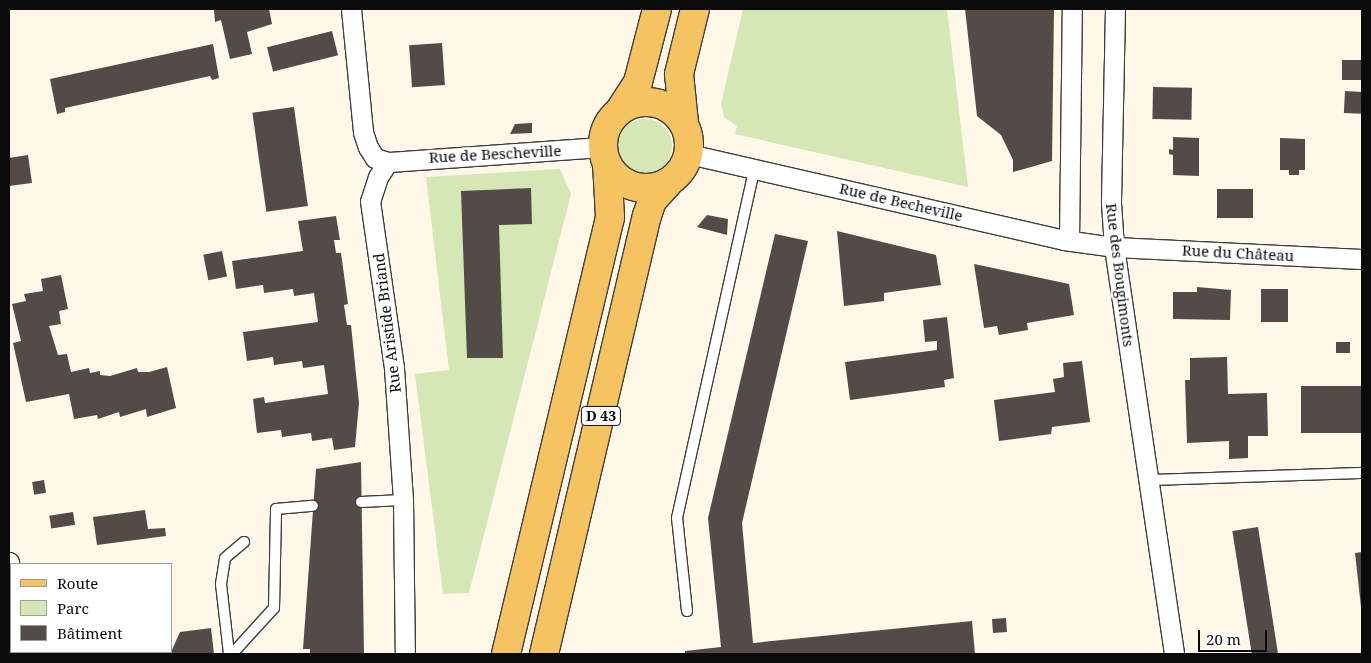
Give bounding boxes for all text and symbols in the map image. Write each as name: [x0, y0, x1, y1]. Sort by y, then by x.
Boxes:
street label: Rue de Bescheville: [428, 142, 562, 166]
street label: Rue de Becheville: [838, 179, 964, 225]
street label: Rue des Bougimonts: [1102, 202, 1138, 348]
street label: Rue du Château: [1181, 241, 1295, 265]
street label: Rue Aristide Briand: [369, 252, 405, 394]
road number: D 43: [580, 404, 622, 428]
legend: [10, 563, 172, 653]
text: Route: [57, 573, 98, 593]
text: Parc: [57, 598, 89, 618]
scale bar: [1201, 620, 1270, 652]
text: Bâtiment: [57, 623, 123, 643]
text: 20 m: [1206, 629, 1241, 649]

